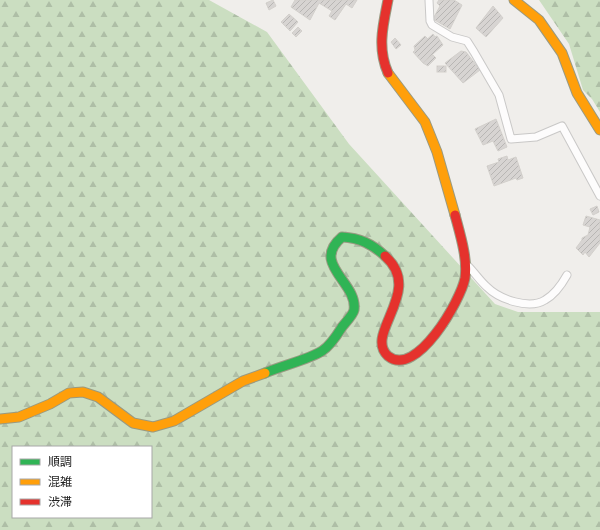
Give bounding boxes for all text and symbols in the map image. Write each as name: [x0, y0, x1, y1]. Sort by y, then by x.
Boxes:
legend: [12, 446, 152, 518]
text: 順調: [48, 455, 72, 469]
text: 混雑: [48, 475, 72, 489]
text: 渋滞: [48, 495, 72, 509]

